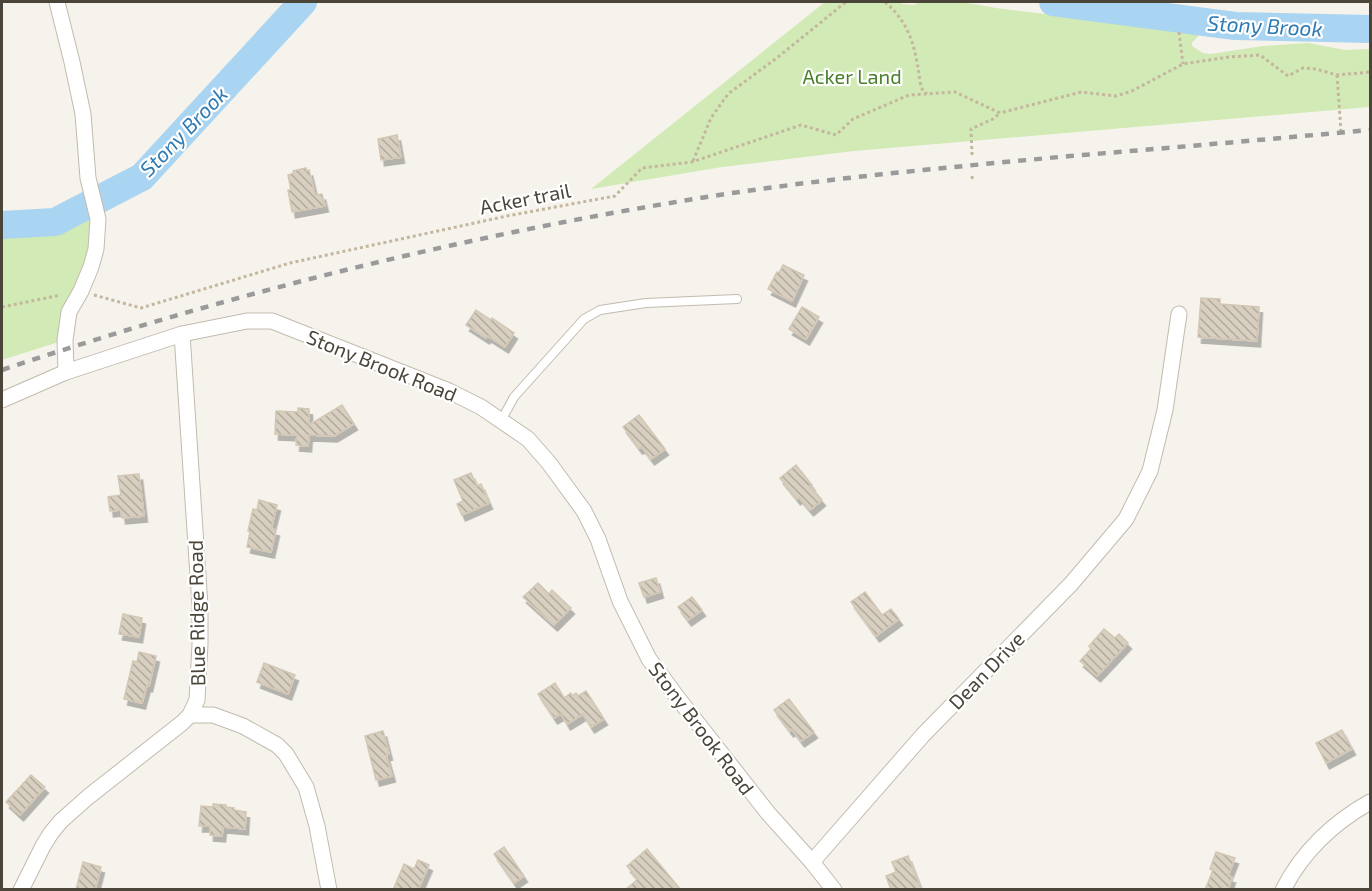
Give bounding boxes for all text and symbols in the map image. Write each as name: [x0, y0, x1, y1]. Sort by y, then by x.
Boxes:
water label: Stony Brook: [1207, 10, 1323, 42]
park label: Acker Land: [802, 64, 902, 88]
water label: Stony Brook: [134, 81, 233, 182]
street label: Acker trail: [478, 177, 573, 219]
street label: Stony Brook Road: [303, 324, 461, 406]
street label: Blue Ridge Road: [183, 540, 209, 686]
street label: Dean Drive: [943, 626, 1029, 714]
street label: Stony Brook Road: [644, 657, 760, 799]

